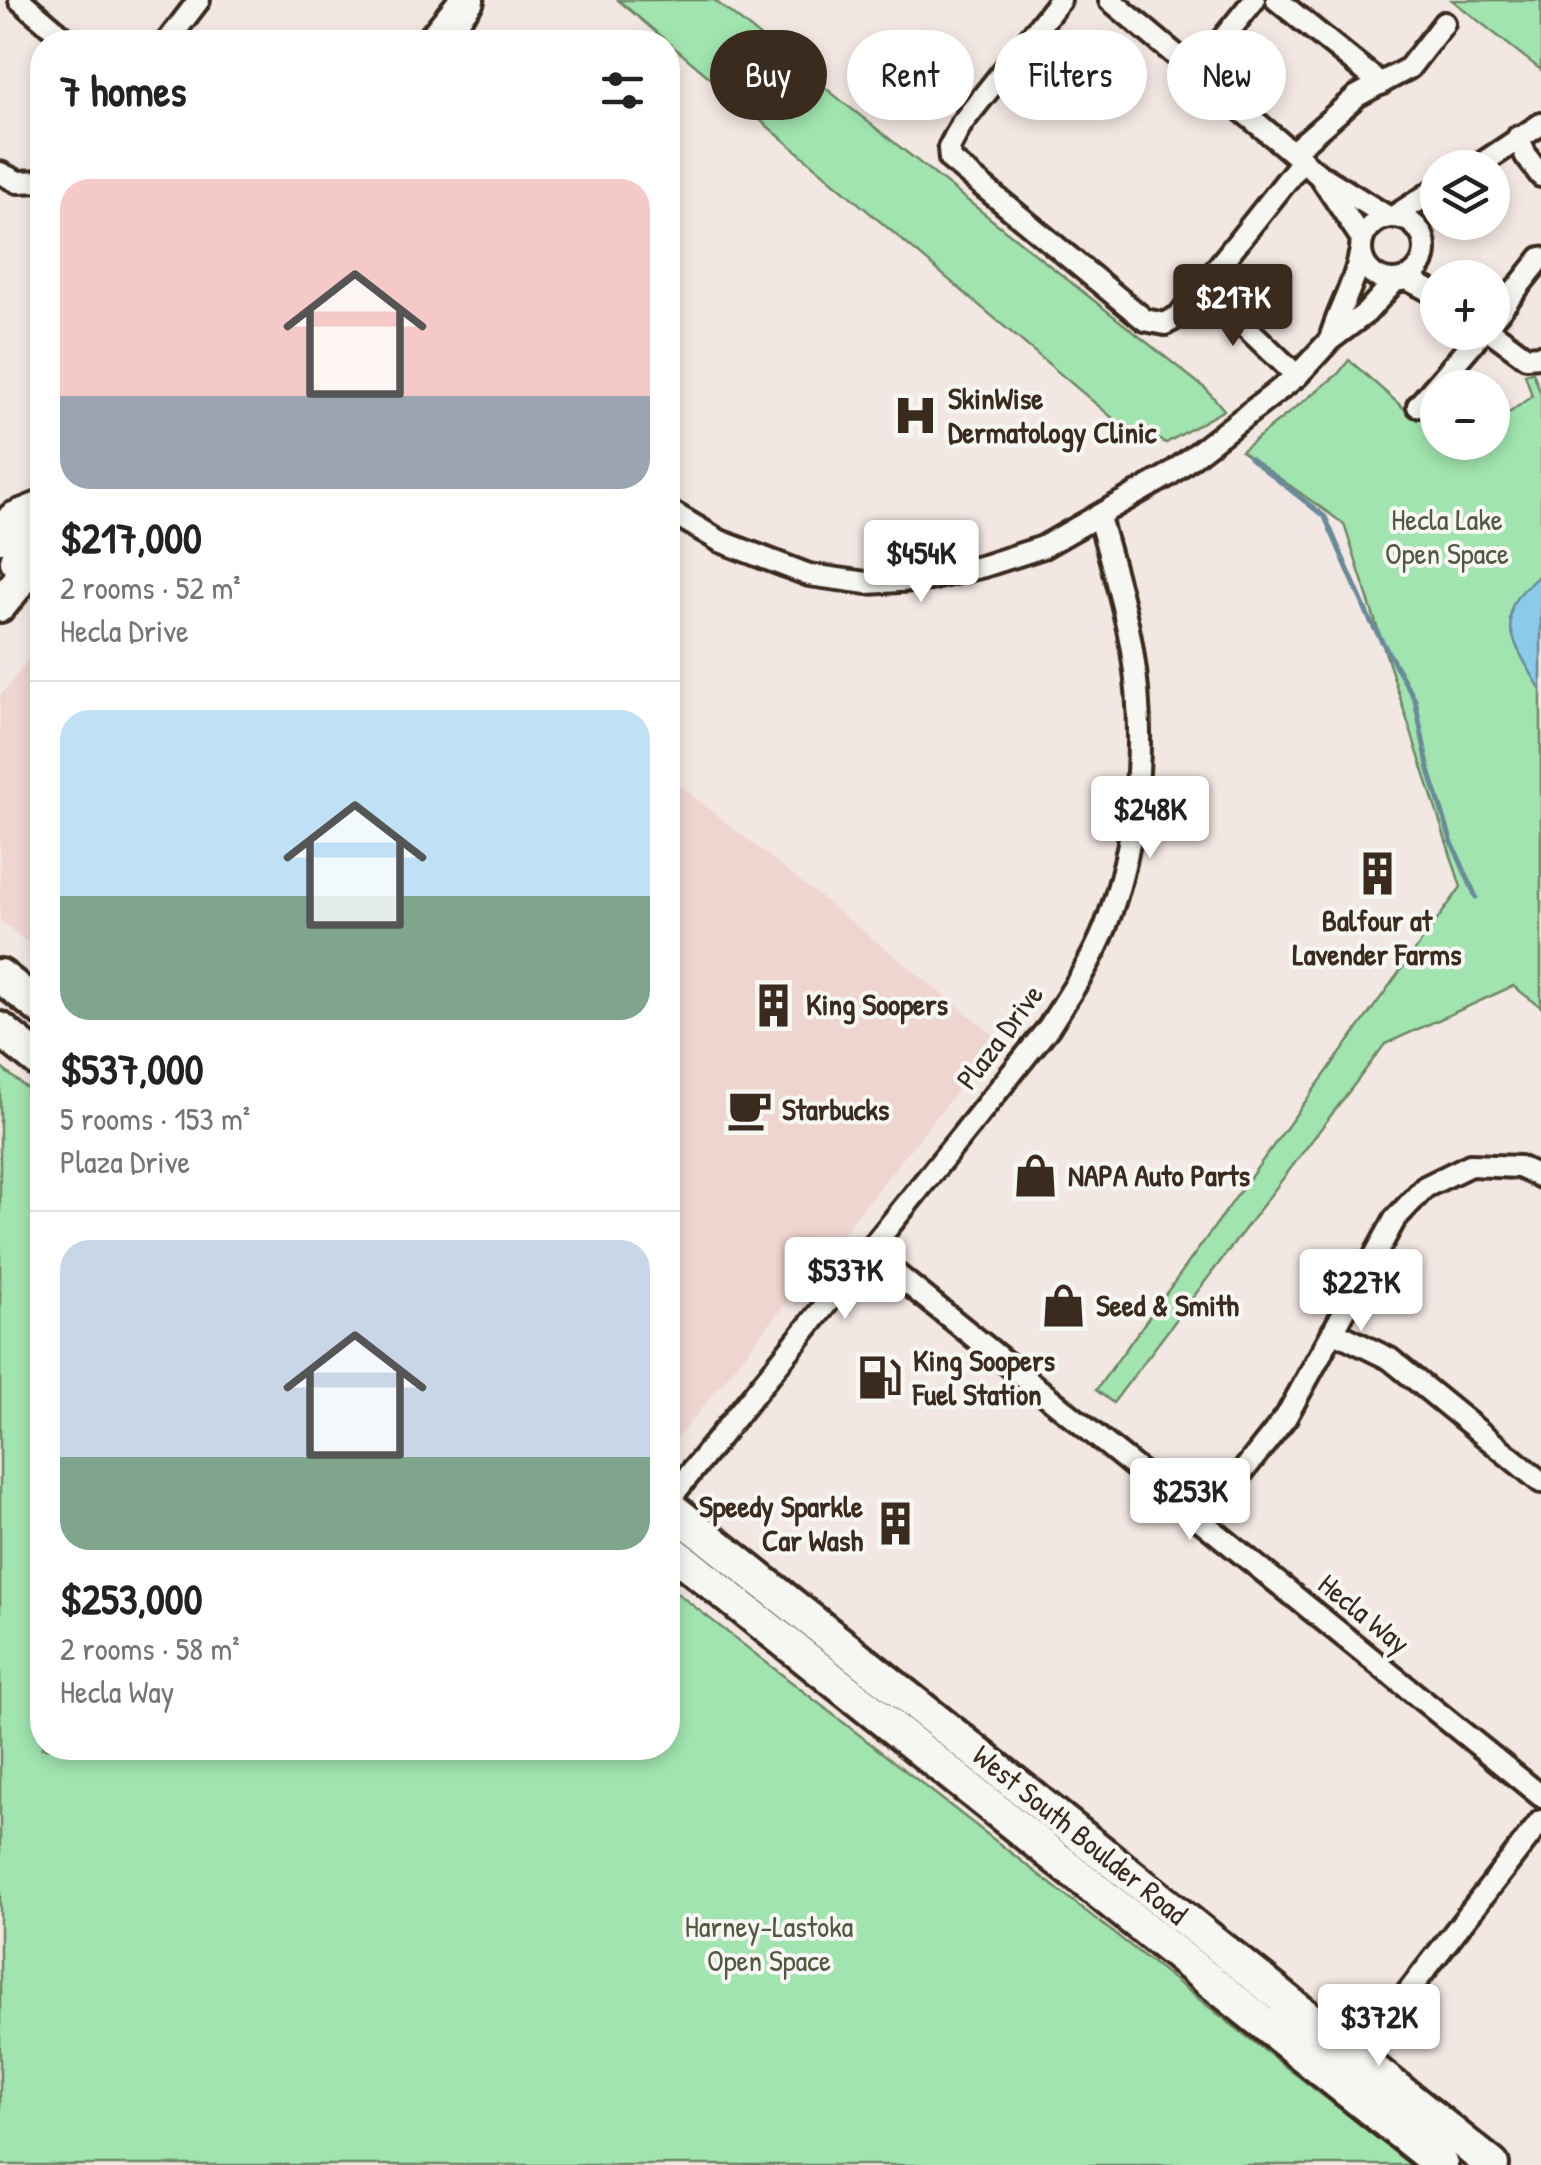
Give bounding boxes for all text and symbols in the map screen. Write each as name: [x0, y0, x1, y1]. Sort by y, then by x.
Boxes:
chip: Buy: [710, 30, 827, 120]
chip: Rent: [847, 30, 974, 120]
chip: Filters: [994, 30, 1147, 120]
chip: New: [1167, 30, 1286, 120]
text: 7 homes: [60, 62, 186, 119]
icon: filters: [595, 63, 650, 118]
map controls: [1420, 150, 1510, 460]
button: layers: [1420, 150, 1510, 240]
icon: home: [265, 244, 445, 424]
button: +: [1420, 260, 1510, 350]
pin: $217K: [1163, 264, 1303, 349]
text: $217K: [1195, 275, 1271, 318]
button: −: [1420, 370, 1510, 460]
place label: SkinWise Dermatology Clinic: [948, 378, 1157, 453]
hospital icon: SkinWise Dermatology Clinic: [891, 392, 939, 440]
park label: Hecla Lake Open Space: [1385, 499, 1509, 573]
text: $217,000: [60, 509, 202, 566]
pin: $454K: [851, 520, 991, 605]
text: $454K: [886, 531, 956, 574]
text: 2 rooms · 52 m²: [60, 566, 241, 609]
text: Hecla Drive: [60, 609, 189, 652]
icon: home: [265, 775, 445, 955]
pin: $248K: [1080, 776, 1220, 861]
text: $248K: [1113, 787, 1187, 830]
building icon: Balfour at Lavender Farms: [1353, 850, 1401, 898]
place label: Balfour at Lavender Farms: [1292, 900, 1462, 974]
street label: Plaza Drive: [946, 976, 1052, 1097]
building icon: King Soopers: [749, 981, 797, 1029]
place label: King Soopers: [806, 984, 948, 1025]
text: $537,000: [60, 1040, 204, 1097]
cafe icon: Starbucks: [725, 1086, 773, 1134]
place label: Starbucks: [782, 1089, 890, 1129]
text: 5 rooms · 153 m²: [60, 1097, 250, 1140]
text: Plaza Drive: [60, 1140, 190, 1183]
shop icon: NAPA Auto Parts: [1011, 1152, 1059, 1200]
place label: NAPA Auto Parts: [1068, 1155, 1251, 1195]
pin: $537K: [775, 1237, 915, 1322]
text: $537K: [807, 1248, 883, 1291]
pin: $227K: [1291, 1249, 1431, 1334]
text: $227K: [1322, 1260, 1400, 1303]
shop icon: Seed & Smith: [1039, 1282, 1087, 1330]
place label: Seed & Smith: [1096, 1285, 1239, 1325]
icon: home: [265, 1305, 445, 1485]
place label: King Soopers Fuel Station: [912, 1340, 1055, 1414]
fuel station icon: King Soopers Fuel Station: [856, 1354, 904, 1402]
pin: $253K: [1120, 1458, 1260, 1543]
text: $253K: [1152, 1469, 1228, 1512]
place label: Speedy Sparkle Car Wash: [699, 1486, 863, 1560]
building icon: Speedy Sparkle Car Wash: [872, 1500, 920, 1548]
street label: Hecla Way: [1310, 1564, 1419, 1662]
text: $253,000: [60, 1570, 202, 1627]
text: 2 rooms · 58 m²: [60, 1627, 240, 1670]
text: Hecla Way: [60, 1670, 174, 1713]
street label: West South Boulder Road: [965, 1735, 1197, 1933]
park label: Harney-Lastoka Open Space: [685, 1906, 854, 1980]
pin: $372K: [1309, 1984, 1449, 2069]
text: $372K: [1340, 1995, 1418, 2038]

